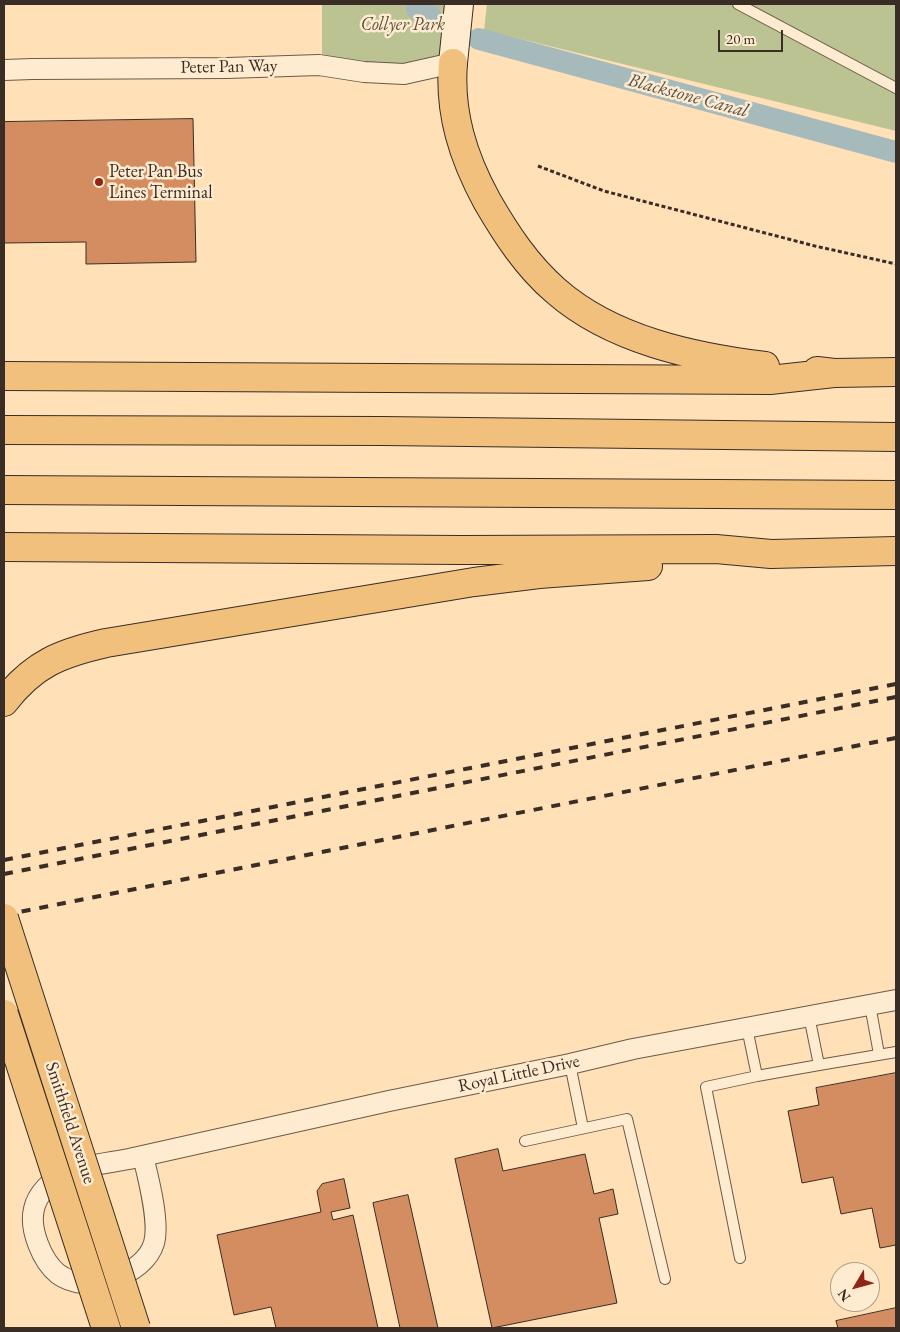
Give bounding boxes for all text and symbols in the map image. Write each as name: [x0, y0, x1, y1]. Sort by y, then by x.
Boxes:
park label: Collyer Park: [361, 14, 445, 36]
scale bar: [720, 20, 785, 52]
text: 20 m: [726, 29, 755, 48]
street label: Peter Pan Way: [180, 55, 278, 79]
water label: Blackstone Canal: [625, 69, 751, 123]
place label: Peter Pan Bus Lines Terminal: [109, 161, 212, 203]
marker: Peter Pan Bus Lines Terminal: [93, 176, 105, 188]
street label: Royal Little Drive: [456, 1051, 582, 1097]
street label: Smithfield Avenue: [40, 1059, 100, 1187]
north arrow: [830, 1262, 880, 1312]
text: N: [833, 1285, 854, 1305]

